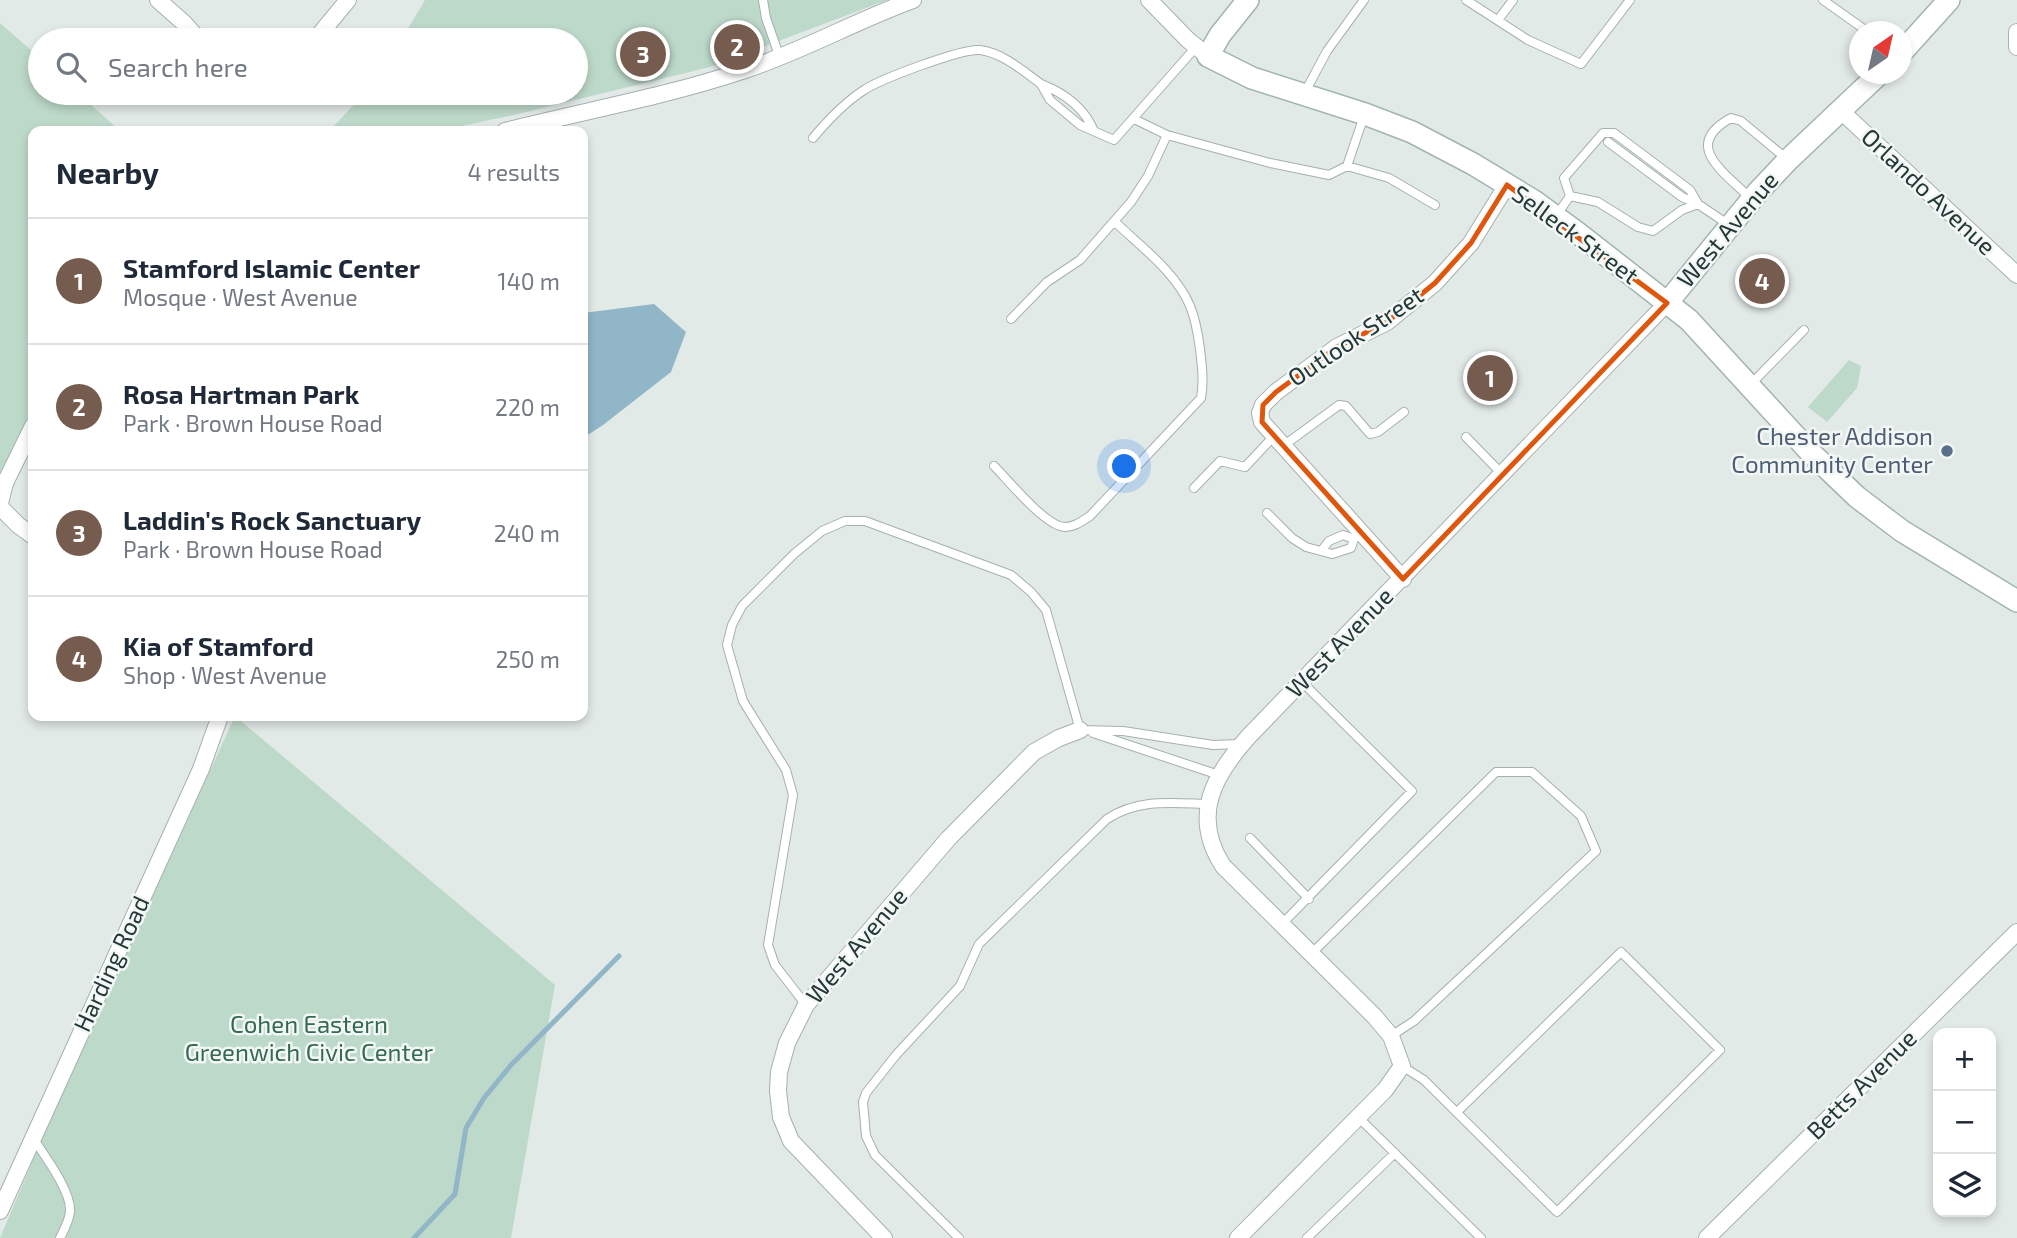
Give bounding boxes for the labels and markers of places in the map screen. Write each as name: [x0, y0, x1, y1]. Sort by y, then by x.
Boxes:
pin: 2: [714, 21, 760, 73]
pin: 3: [620, 28, 666, 80]
pin: 4: [1739, 255, 1785, 307]
pin: 1: [1467, 352, 1513, 404]
place label: Chester Addison Community Center: [1731, 421, 1933, 478]
marker: Chester Addison Community Center: [1939, 443, 1955, 459]

